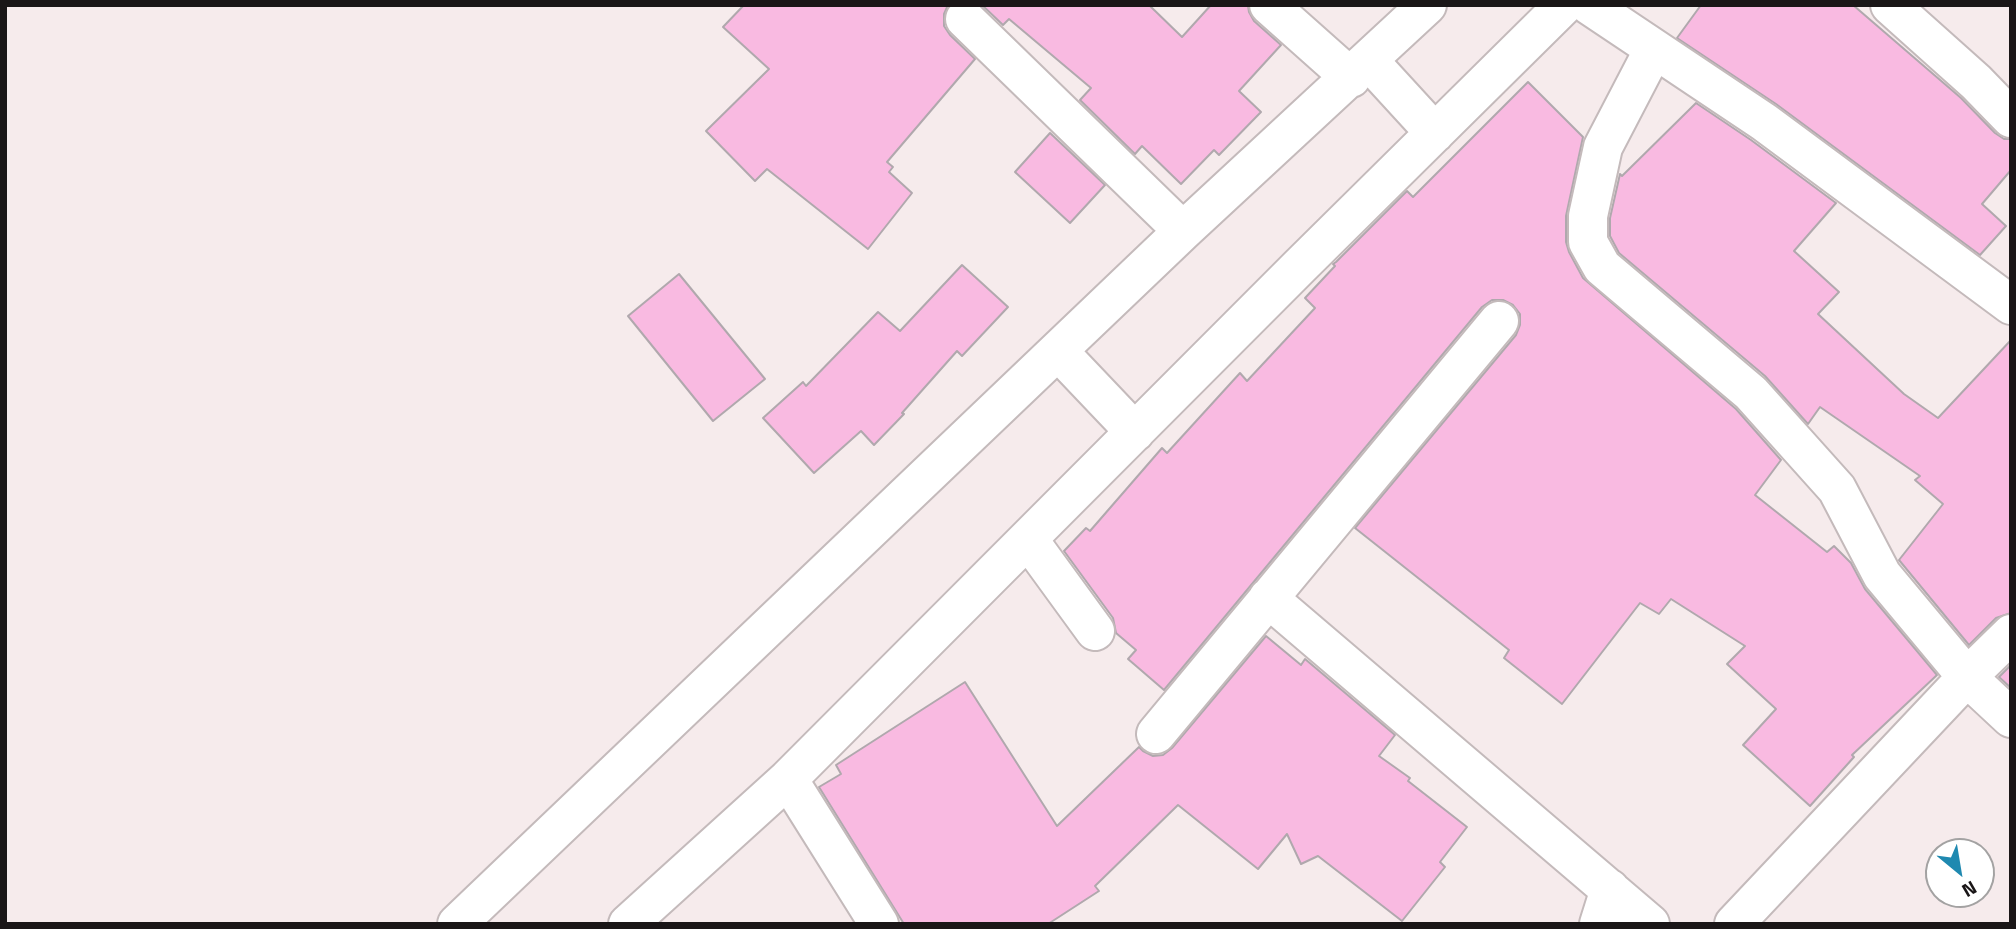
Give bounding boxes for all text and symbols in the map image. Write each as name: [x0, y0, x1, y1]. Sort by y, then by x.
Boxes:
north arrow: [1925, 838, 1995, 908]
text: N: [1957, 874, 1983, 906]

